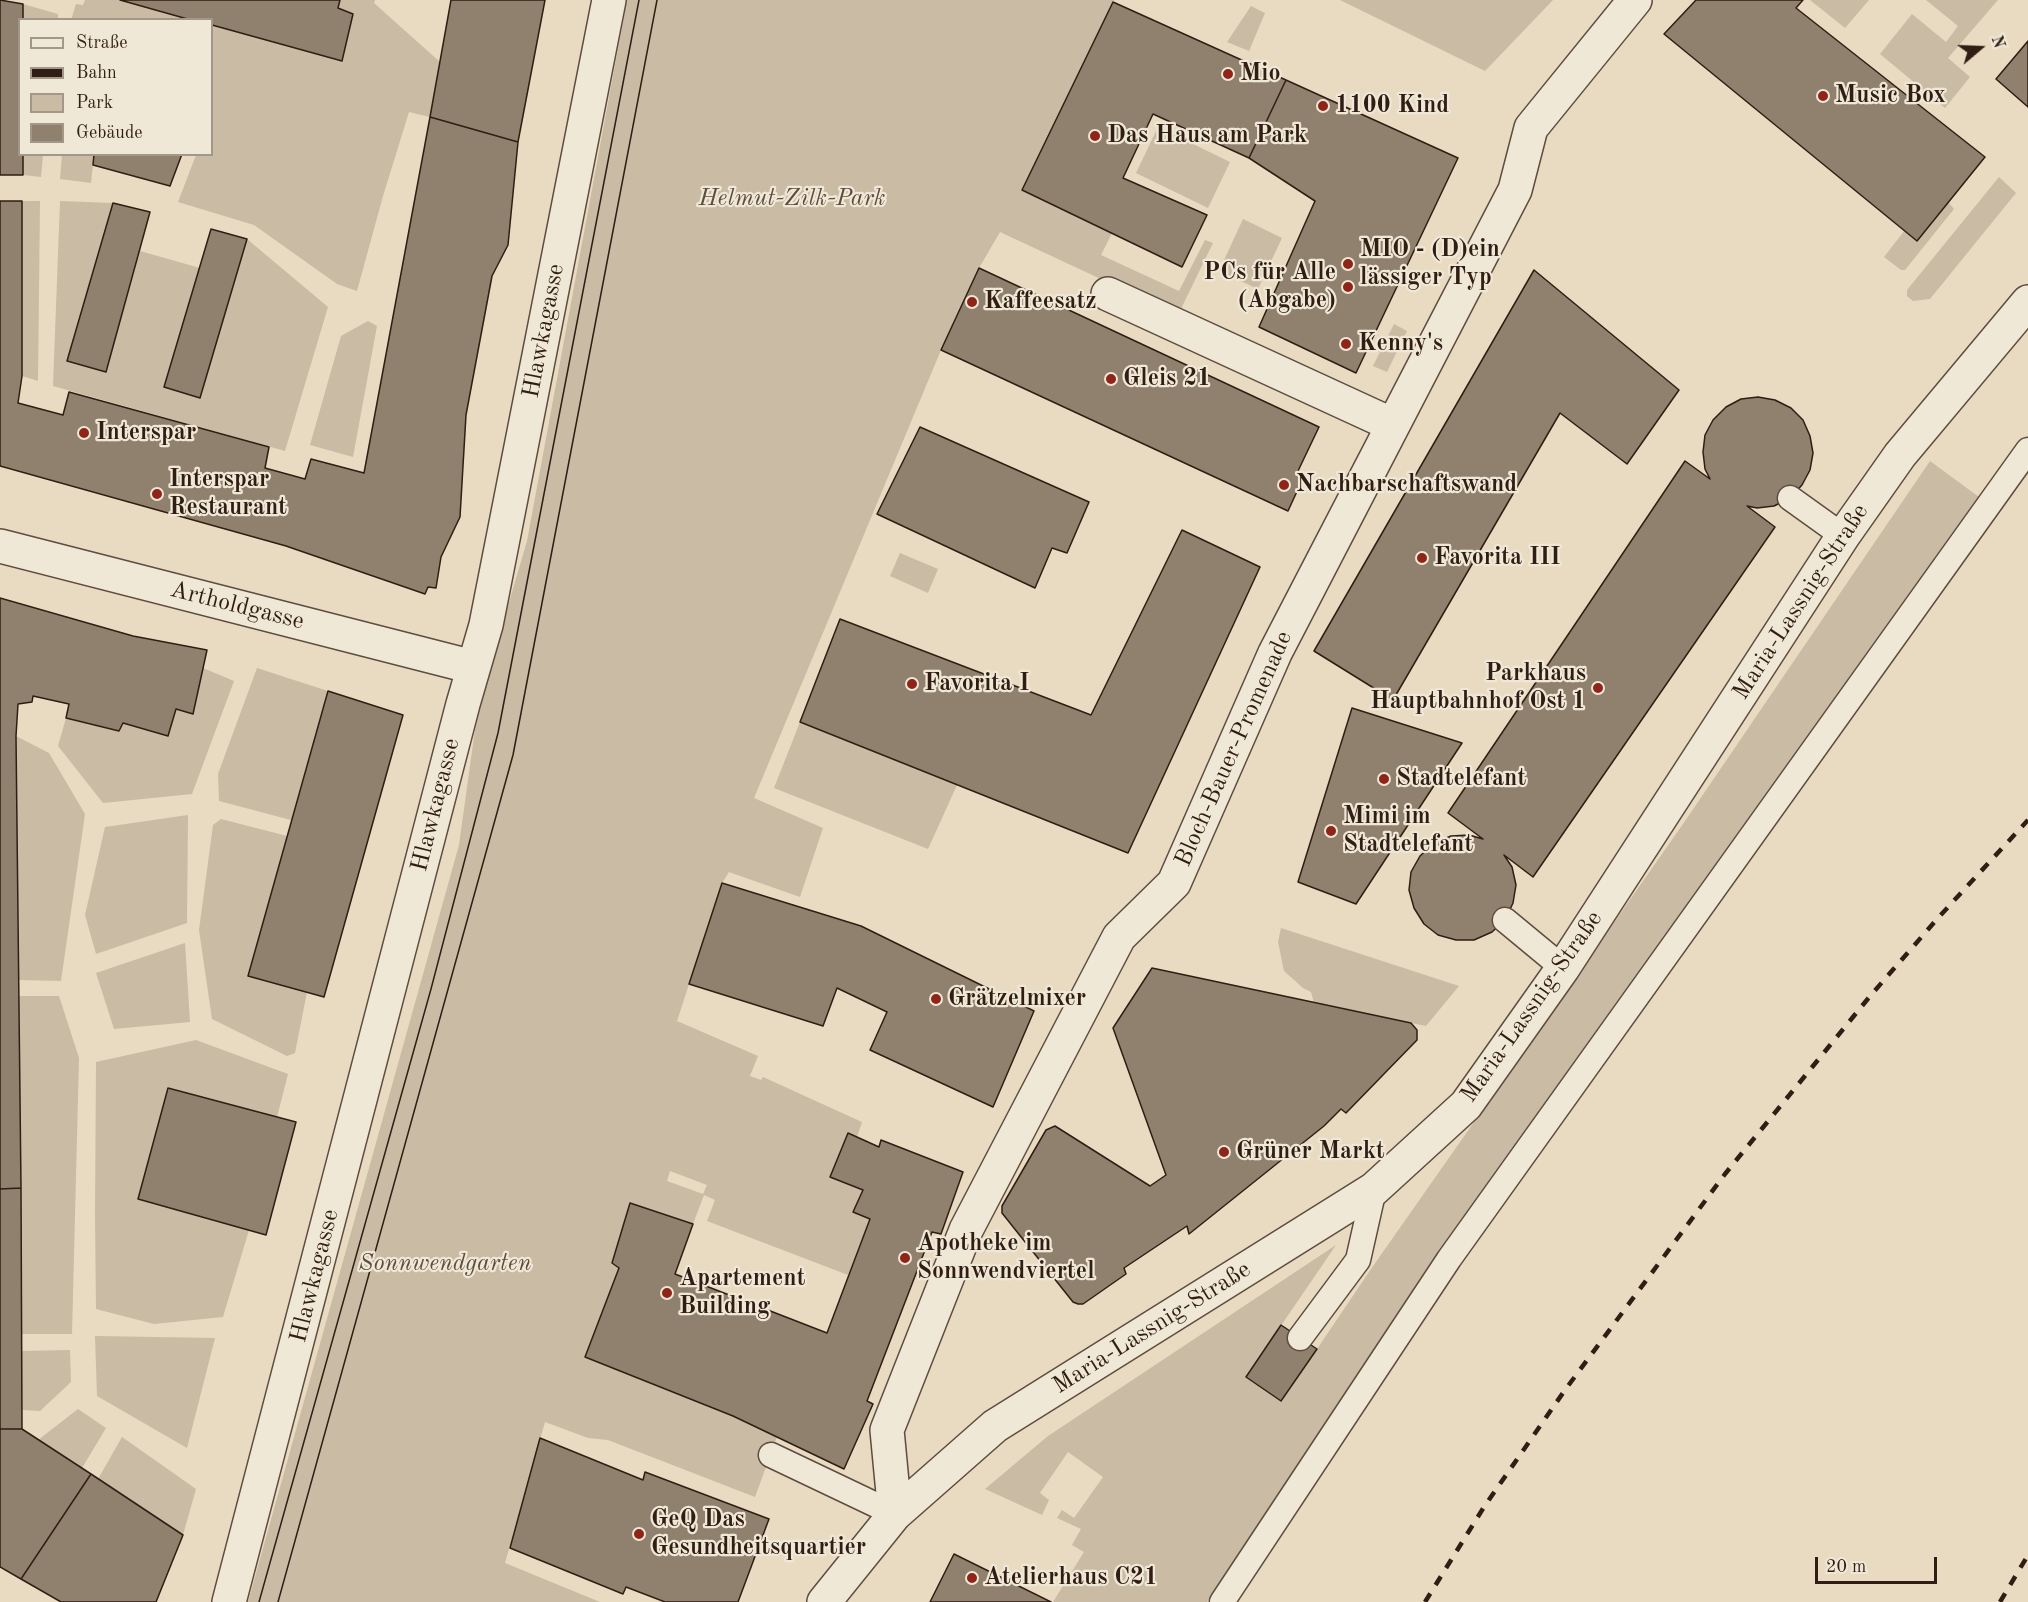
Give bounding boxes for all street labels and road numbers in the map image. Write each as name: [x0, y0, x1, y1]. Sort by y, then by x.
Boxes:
street label: Hlawkagasse: [517, 261, 571, 401]
street label: Maria-Lassnig-Straße: [1727, 499, 1875, 705]
street label: Artholdgasse: [167, 575, 307, 637]
street label: Bloch-Bauer-Promenade: [1169, 627, 1299, 871]
street label: Hlawkagasse: [406, 735, 466, 875]
street label: Maria-Lassnig-Straße: [1455, 905, 1609, 1109]
street label: Hlawkagasse: [285, 1206, 345, 1346]
street label: Maria-Lassnig-Straße: [1048, 1255, 1256, 1401]

